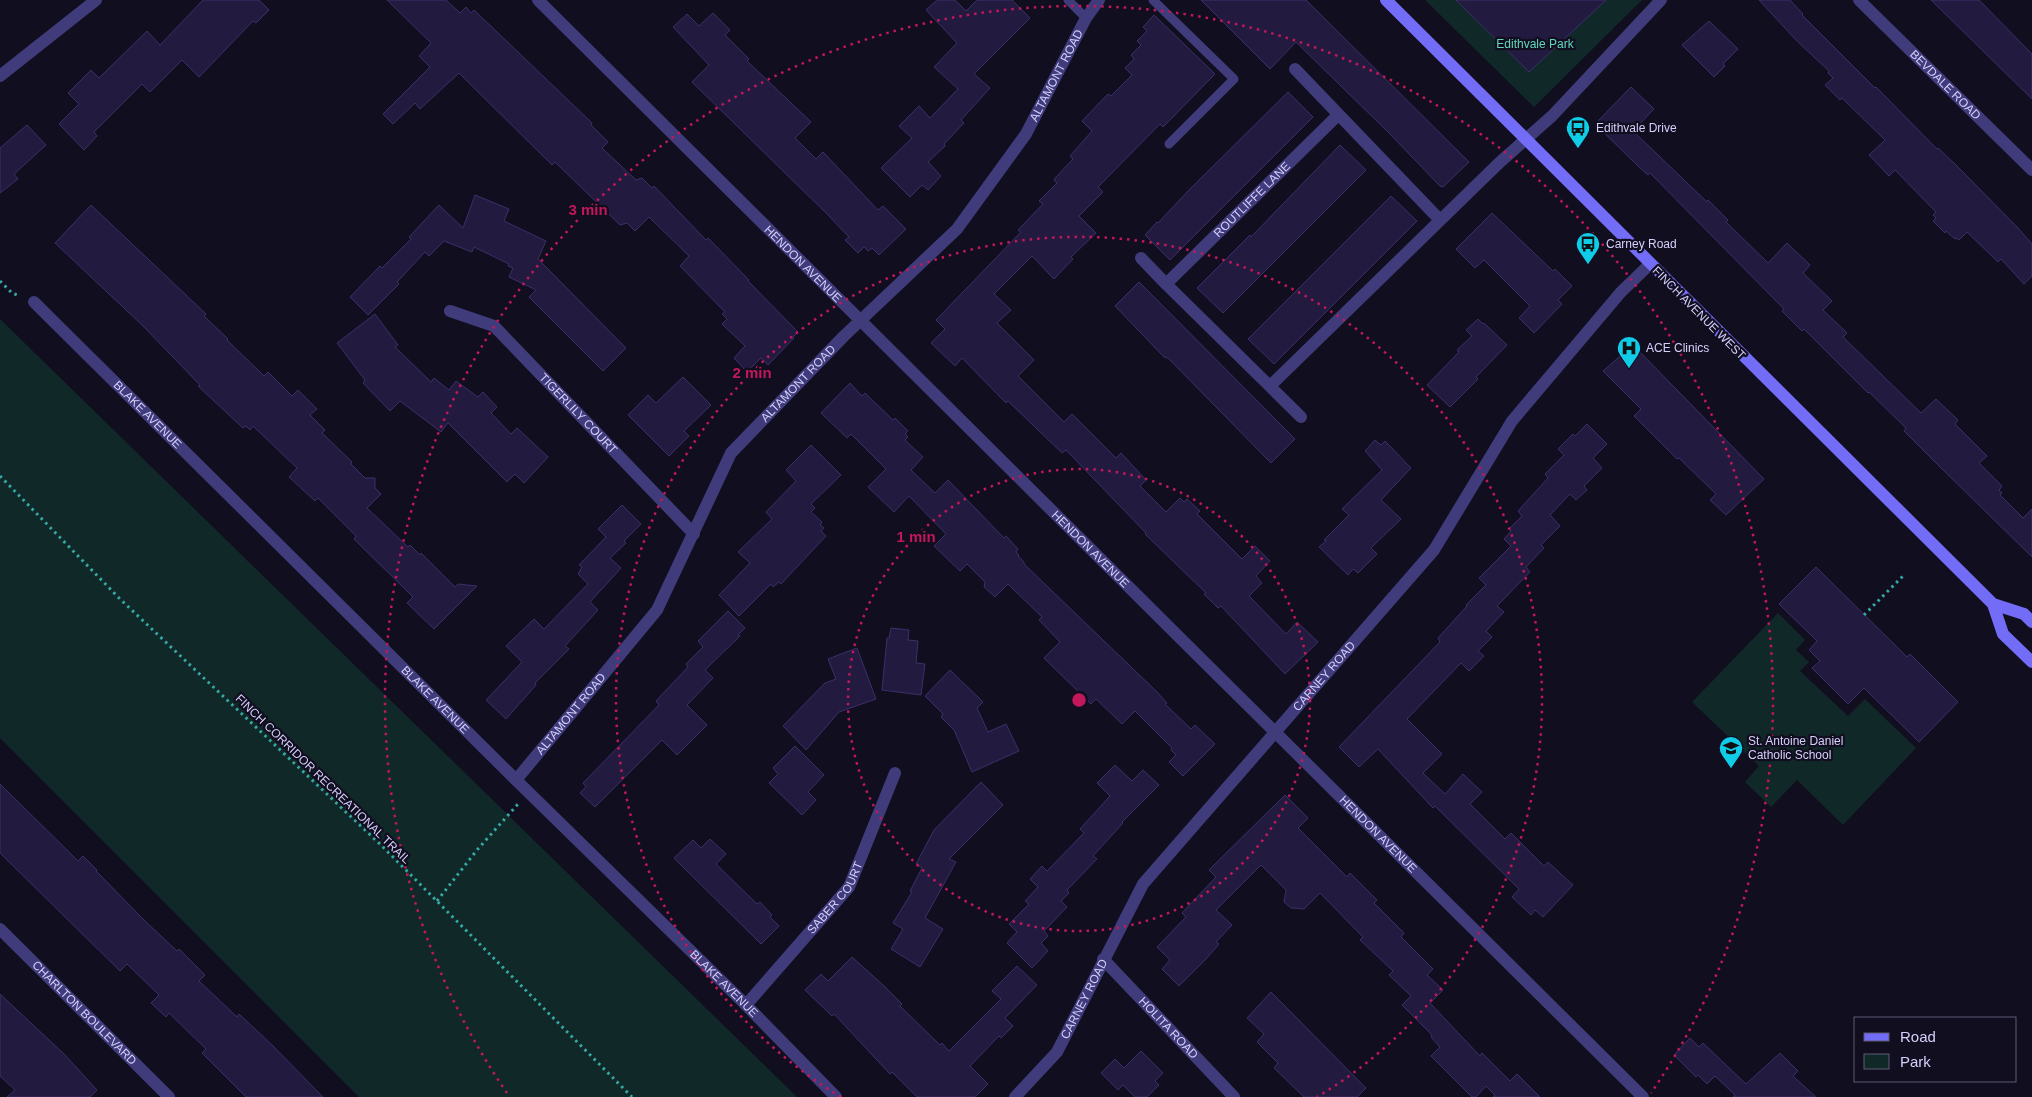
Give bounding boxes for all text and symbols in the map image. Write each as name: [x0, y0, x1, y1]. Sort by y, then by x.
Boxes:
street label: ALTAMONT ROAD: [1027, 27, 1086, 124]
park label: Edithvale Park: [1496, 37, 1575, 51]
street label: BEVDALE ROAD: [1907, 47, 1984, 123]
bus stop icon: Edithvale Drive: [1565, 115, 1591, 149]
place label: Edithvale Drive: [1596, 121, 1677, 135]
street label: ROUTLIFFE LANE: [1211, 159, 1293, 240]
text: 3 min: [568, 201, 608, 218]
street label: HENDON AVENUE: [761, 223, 844, 305]
bus stop icon: Carney Road: [1575, 231, 1601, 265]
place label: Carney Road: [1606, 237, 1677, 251]
street label: FINCH AVENUE WEST: [1650, 264, 1749, 363]
hospital icon: ACE Clinics: [1616, 335, 1642, 369]
place label: ACE Clinics: [1646, 341, 1709, 355]
street label: ALTAMONT ROAD: [758, 342, 839, 425]
text: 2 min: [732, 364, 772, 381]
street label: TIGERLILY COURT: [536, 370, 621, 457]
street label: BLAKE AVENUE: [111, 378, 184, 451]
street label: HENDON AVENUE: [1049, 508, 1132, 591]
text: 1 min: [896, 528, 936, 545]
street label: CARNEY ROAD: [1290, 638, 1358, 714]
street label: BLAKE AVENUE: [398, 663, 472, 736]
street label: ALTAMONT ROAD: [533, 670, 609, 757]
street label: FINCH CORRIDOR RECREATIONAL TRAIL: [233, 691, 414, 867]
centre of rings: [1070, 691, 1088, 709]
place label: St. Antoine Daniel Catholic School: [1748, 734, 1843, 762]
school or university icon: St. Antoine Daniel Catholic School: [1718, 735, 1744, 769]
street label: HENDON AVENUE: [1337, 793, 1420, 876]
street label: SABER COURT: [804, 859, 866, 937]
street label: BLAKE AVENUE: [687, 947, 761, 1020]
street label: CARNEY ROAD: [1058, 956, 1110, 1041]
street label: CHARLTON BOULEVARD: [29, 958, 140, 1068]
street label: HOLITA ROAD: [1136, 994, 1201, 1062]
legend: [1854, 1017, 2017, 1082]
text: Road: [1900, 1028, 1936, 1045]
text: Park: [1900, 1053, 1931, 1070]

